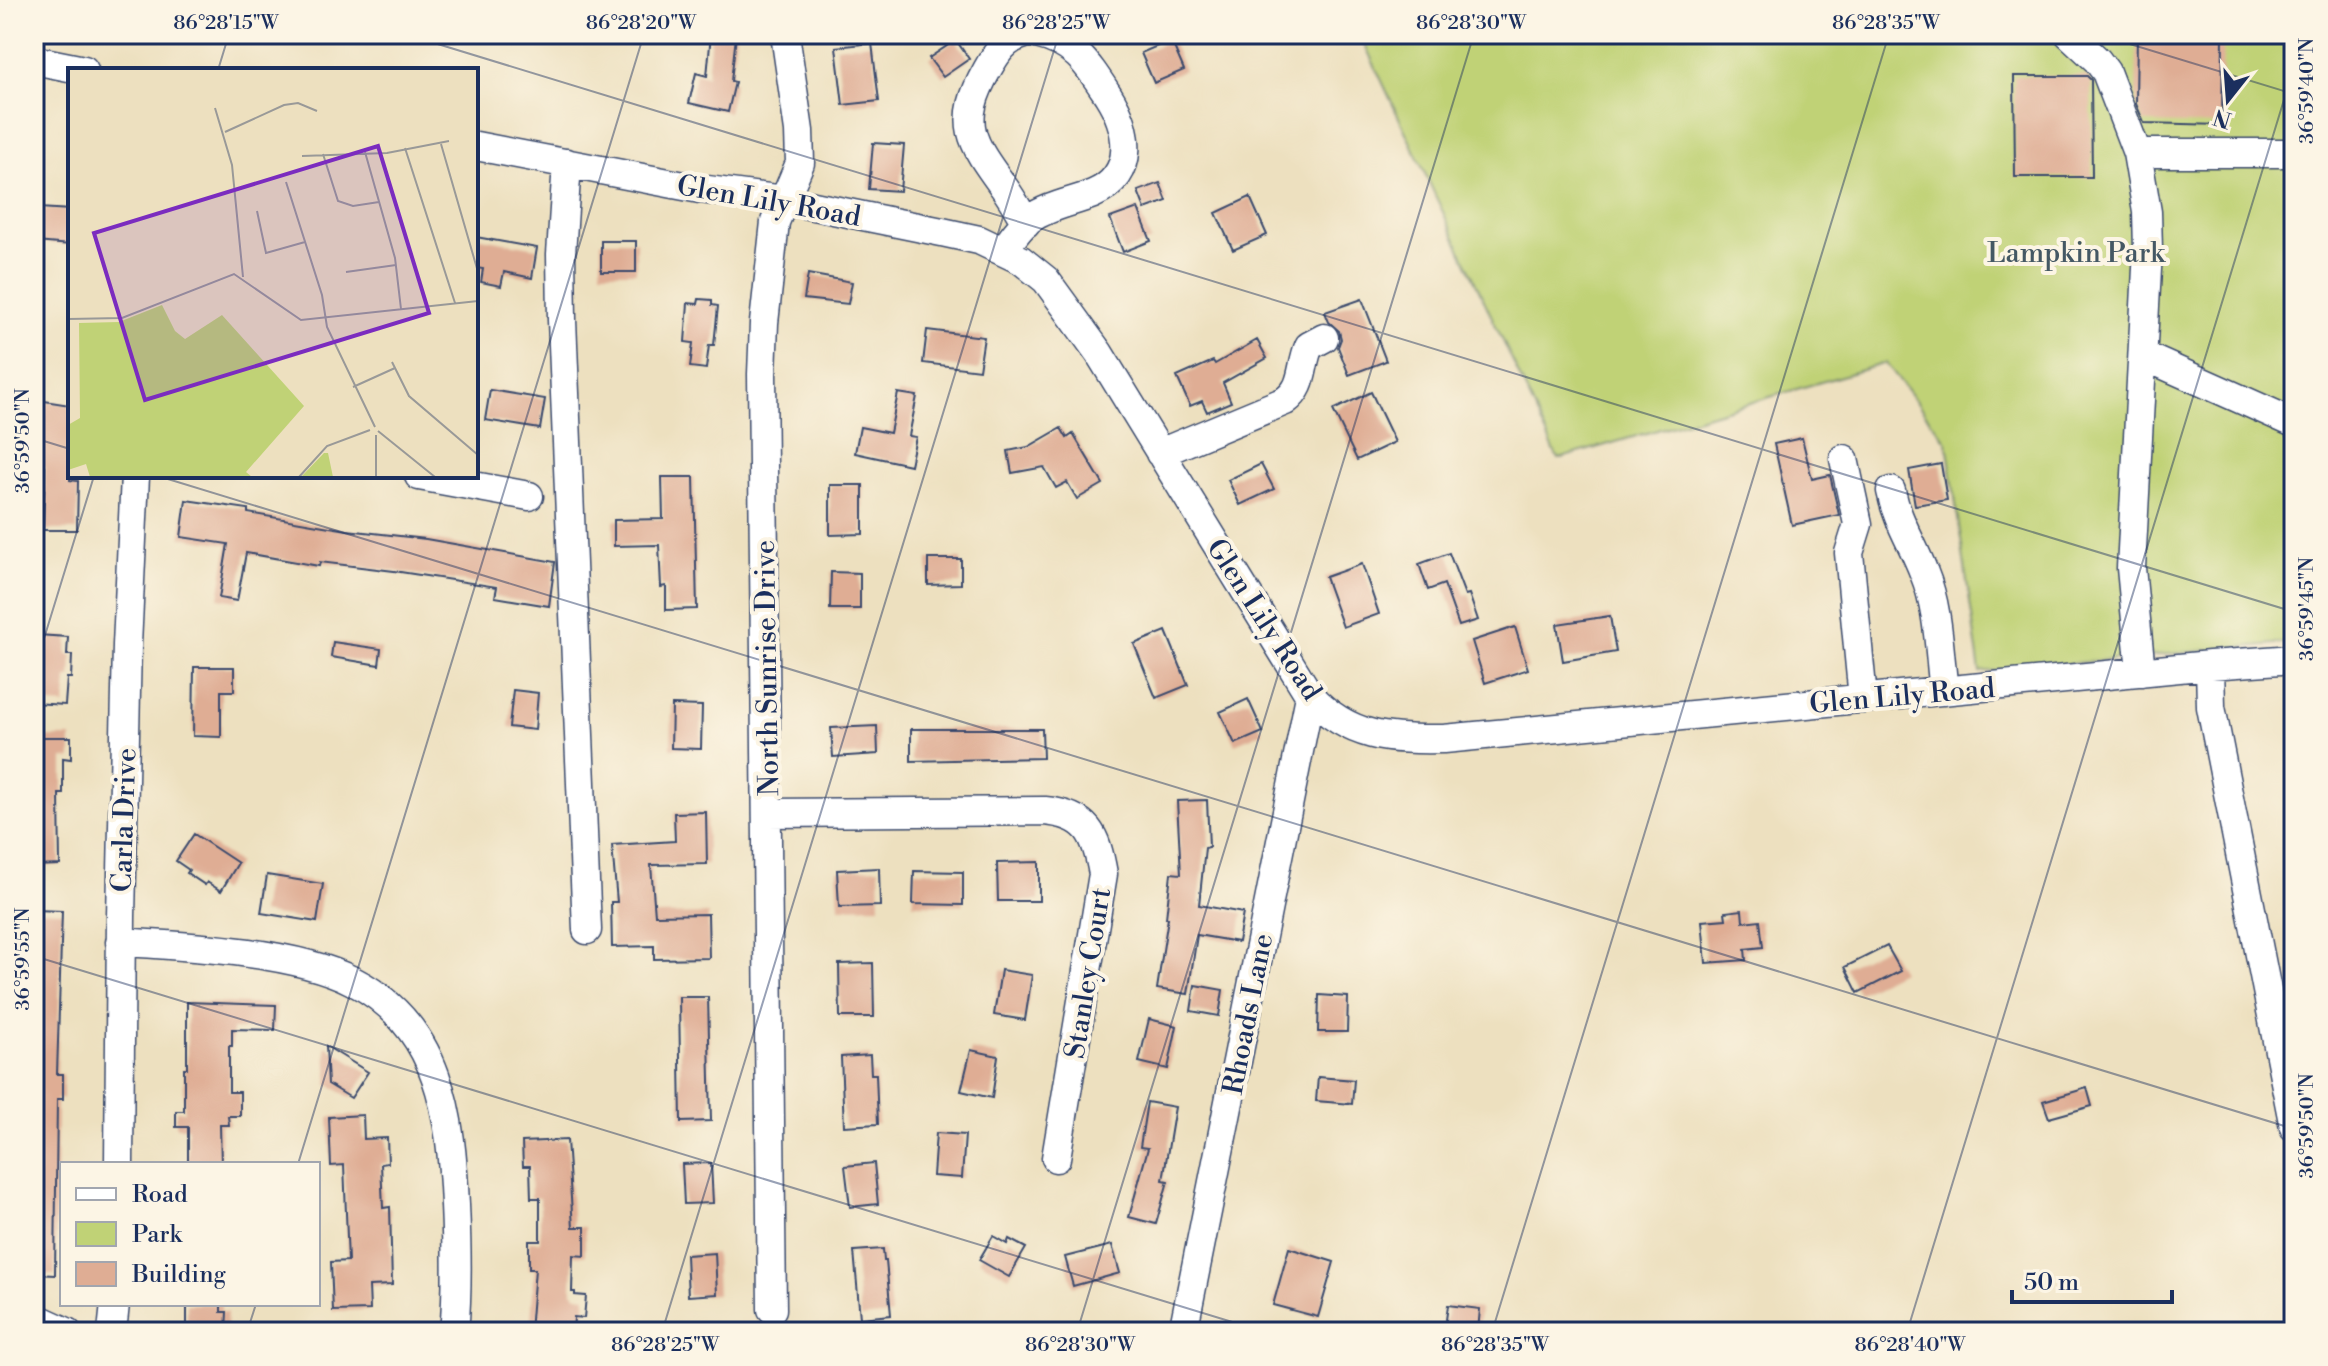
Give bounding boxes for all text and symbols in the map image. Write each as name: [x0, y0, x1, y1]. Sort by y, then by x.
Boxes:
text: 86°28'15"W: [173, 11, 280, 36]
text: 86°28'20"W: [586, 11, 697, 36]
text: 86°28'25"W: [1002, 11, 1111, 36]
text: 86°28'30"W: [1416, 11, 1527, 36]
text: 86°28'35"W: [1832, 11, 1941, 36]
text: 36°59'40"N: [2295, 38, 2320, 144]
north arrow: [2188, 60, 2268, 140]
inset map: [68, 68, 478, 478]
text: N: [2210, 102, 2235, 133]
street label: Glen Lily Road: [674, 168, 863, 235]
park label: Lampkin Park: [1987, 236, 2166, 271]
text: 36°59'50"N: [11, 388, 36, 494]
street label: Glen Lily Road: [1198, 532, 1329, 707]
street label: North Sunrise Drive: [748, 540, 787, 796]
text: 36°59'45"N: [2295, 557, 2320, 661]
street label: Glen Lily Road: [1808, 671, 1996, 722]
street label: Carla Drive: [104, 747, 145, 893]
street label: Stanley Court: [1058, 885, 1119, 1061]
text: 36°59'55"N: [11, 907, 36, 1010]
street label: Rhoads Lane: [1216, 931, 1281, 1098]
text: 36°59'50"N: [2295, 1073, 2320, 1179]
legend: [60, 1162, 320, 1306]
text: Road: [132, 1180, 188, 1210]
text: Park: [132, 1220, 183, 1250]
scale bar: [2012, 1254, 2172, 1304]
text: Building: [131, 1260, 226, 1290]
text: 50 m: [2024, 1268, 2079, 1298]
text: 86°28'25"W: [611, 1333, 720, 1358]
text: 86°28'30"W: [1025, 1333, 1136, 1358]
text: 86°28'35"W: [1441, 1333, 1550, 1358]
text: 86°28'40"W: [1855, 1333, 1966, 1358]

